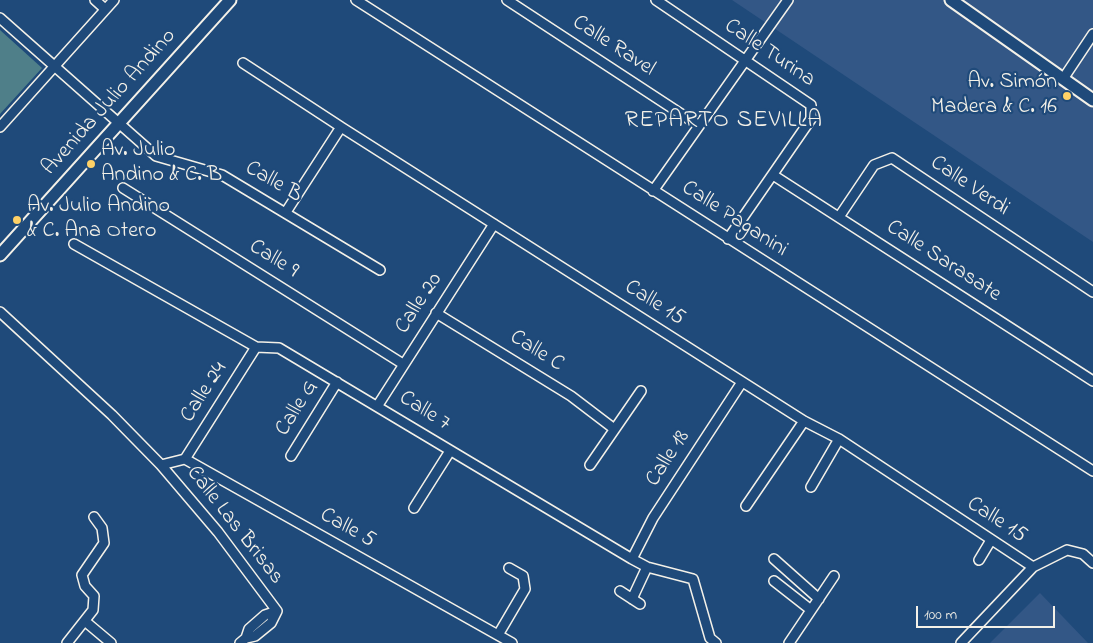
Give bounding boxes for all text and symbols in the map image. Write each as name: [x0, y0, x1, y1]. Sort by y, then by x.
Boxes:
street label: Calle Ravel: [567, 10, 659, 84]
street label: Calle Turina: [719, 14, 819, 94]
street label: Avenida Julio Andino: [37, 24, 183, 182]
place label: Av. Simón Madera & C. 16: [931, 70, 1057, 122]
marker: Av. Simón Madera & C. 16: [1061, 90, 1073, 102]
district label: REPARTO SEVILLA: [623, 108, 825, 136]
place label: Av. Julio Andino & C. B: [101, 138, 222, 190]
street label: Calle Verdi: [924, 151, 1014, 223]
street label: Calle B: [240, 156, 306, 210]
marker: Av. Julio Andino & C. B: [85, 158, 97, 170]
street label: Calle Paganini: [676, 176, 792, 264]
place label: Av. Julio Andino & C. Ana Otero: [27, 194, 170, 245]
marker: Av. Julio Andino & C. Ana Otero: [11, 214, 23, 226]
street label: Calle Sarasate: [881, 215, 1005, 309]
street label: Calle 9: [243, 235, 303, 285]
street label: Calle 20: [391, 269, 449, 339]
street label: Calle 15: [619, 275, 689, 333]
street label: Calle C: [504, 325, 568, 379]
street label: Calle 24: [176, 358, 234, 428]
street label: Calle G: [271, 376, 325, 442]
street label: Calle 7: [393, 386, 455, 438]
street label: Calle 18: [641, 426, 697, 492]
street label: Calle Las Brisas: [179, 461, 289, 591]
street label: Calle 15: [961, 492, 1031, 550]
street label: Calle 5: [315, 503, 379, 555]
scale bar: [918, 596, 1057, 628]
text: 100 m: [924, 604, 957, 626]

